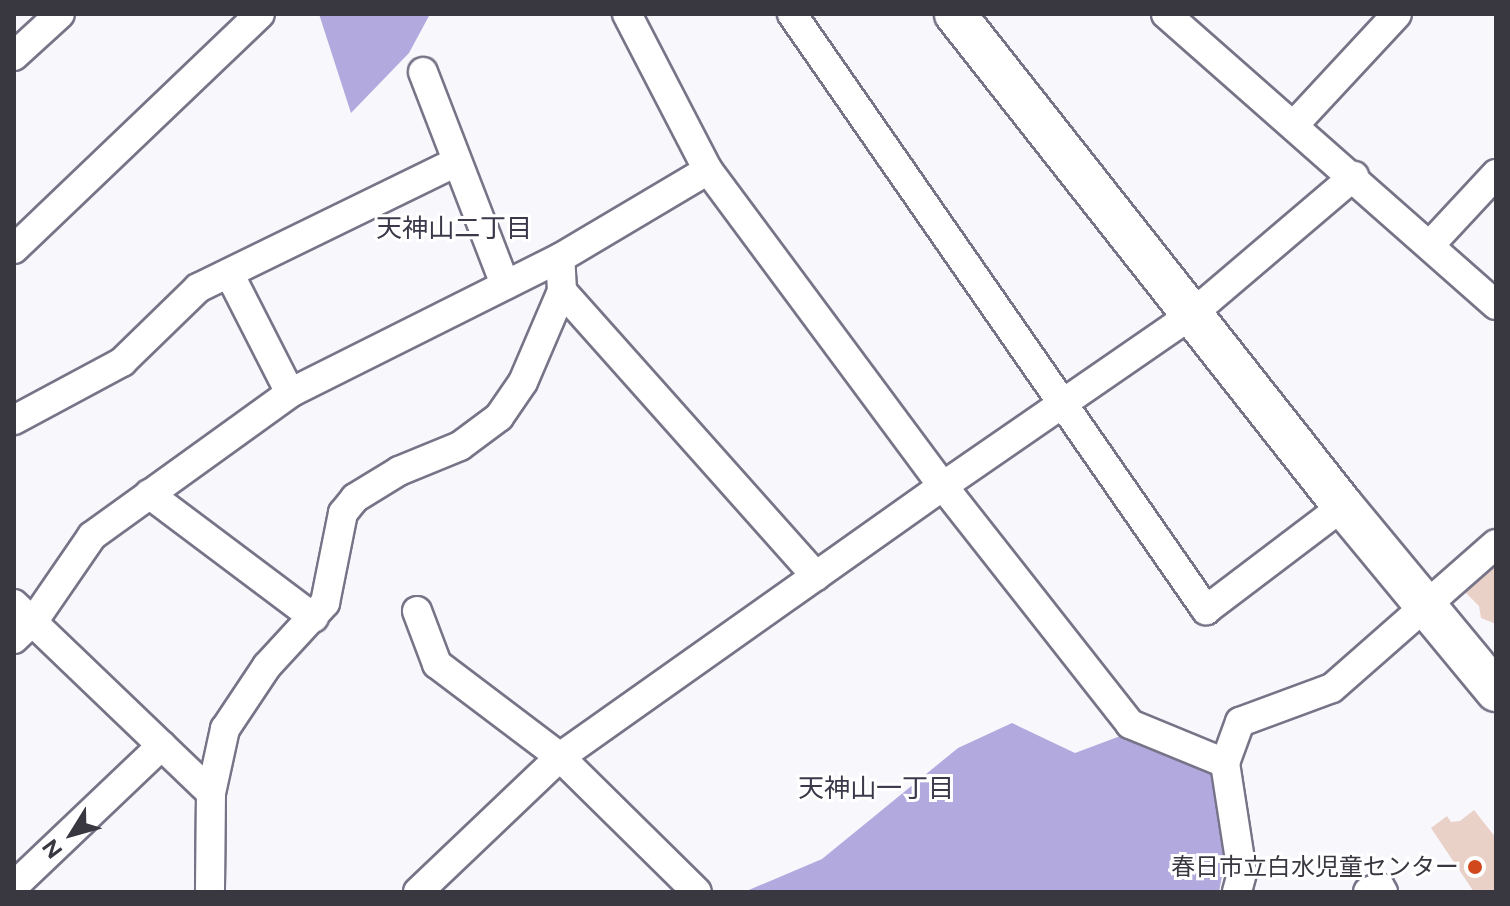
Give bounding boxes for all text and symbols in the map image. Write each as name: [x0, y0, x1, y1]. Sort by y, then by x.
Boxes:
district label: 天神山二丁目: [376, 213, 532, 245]
district label: 天神山一丁目: [798, 773, 954, 805]
north arrow: [32, 794, 112, 874]
text: N: [37, 834, 68, 864]
place label: 春日市立白水児童センター: [1171, 853, 1459, 881]
marker: 春日市立白水児童センター: [1466, 858, 1484, 876]

